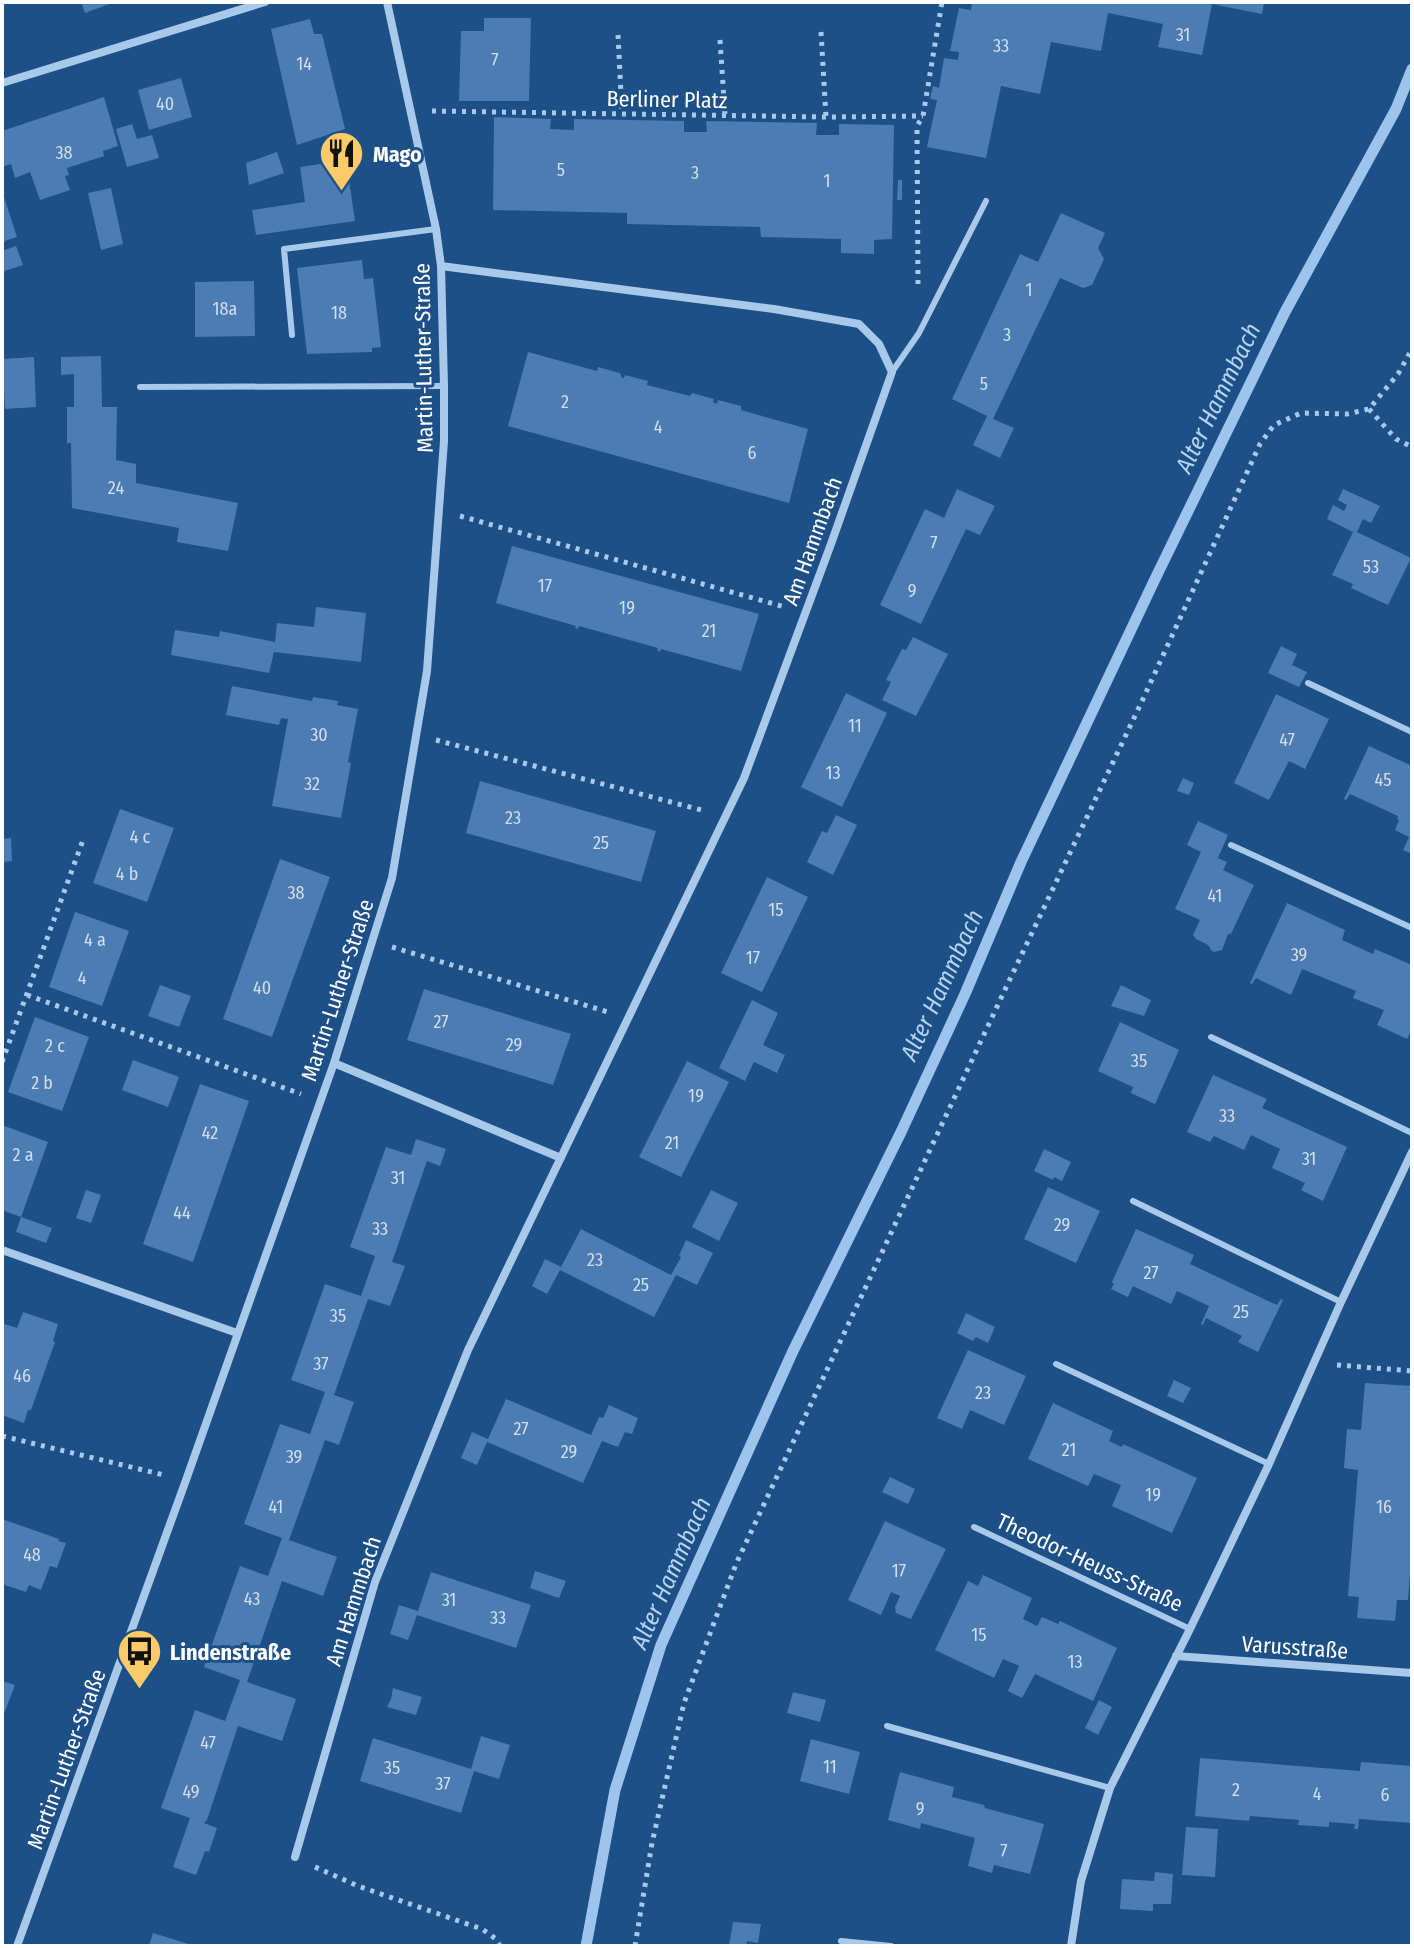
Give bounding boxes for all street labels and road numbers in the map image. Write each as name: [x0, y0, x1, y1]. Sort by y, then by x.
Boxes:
street label: Berliner Platz: [606, 85, 728, 114]
street label: Martin-Luther-Straße: [408, 263, 439, 453]
street label: Am Hammbach: [777, 473, 848, 609]
street label: Martin-Luther-Straße: [295, 896, 380, 1085]
street label: Theodor-Heuss-Straße: [992, 1507, 1187, 1617]
street label: Am Hammbach: [320, 1533, 387, 1669]
street label: Varusstraße: [1241, 1630, 1349, 1665]
street label: Martin-Luther-Straße: [21, 1665, 112, 1853]

